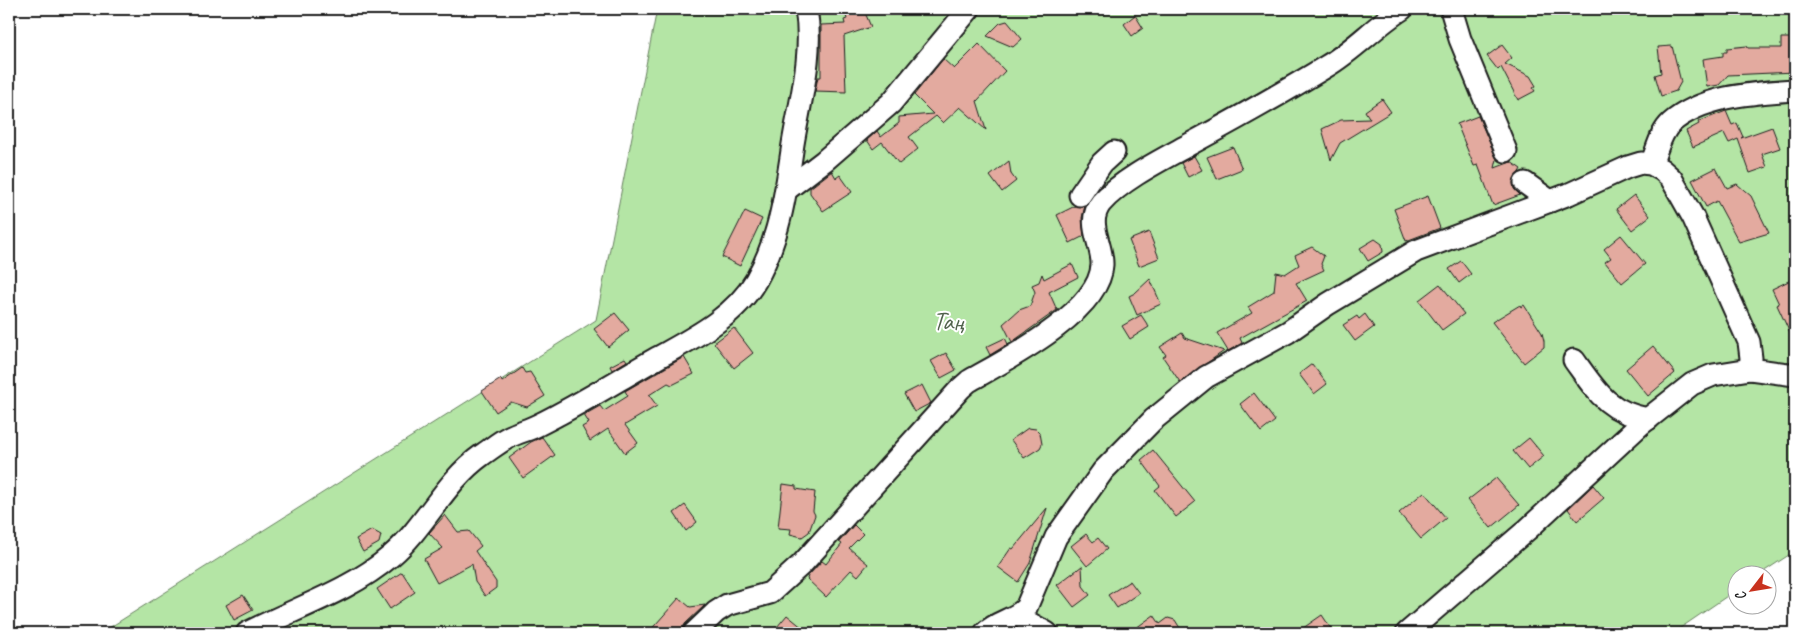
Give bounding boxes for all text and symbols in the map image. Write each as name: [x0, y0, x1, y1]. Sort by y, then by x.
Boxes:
park label: Таң: [933, 306, 965, 338]
north arrow: [1726, 564, 1776, 614]
text: С: [1731, 587, 1750, 604]

